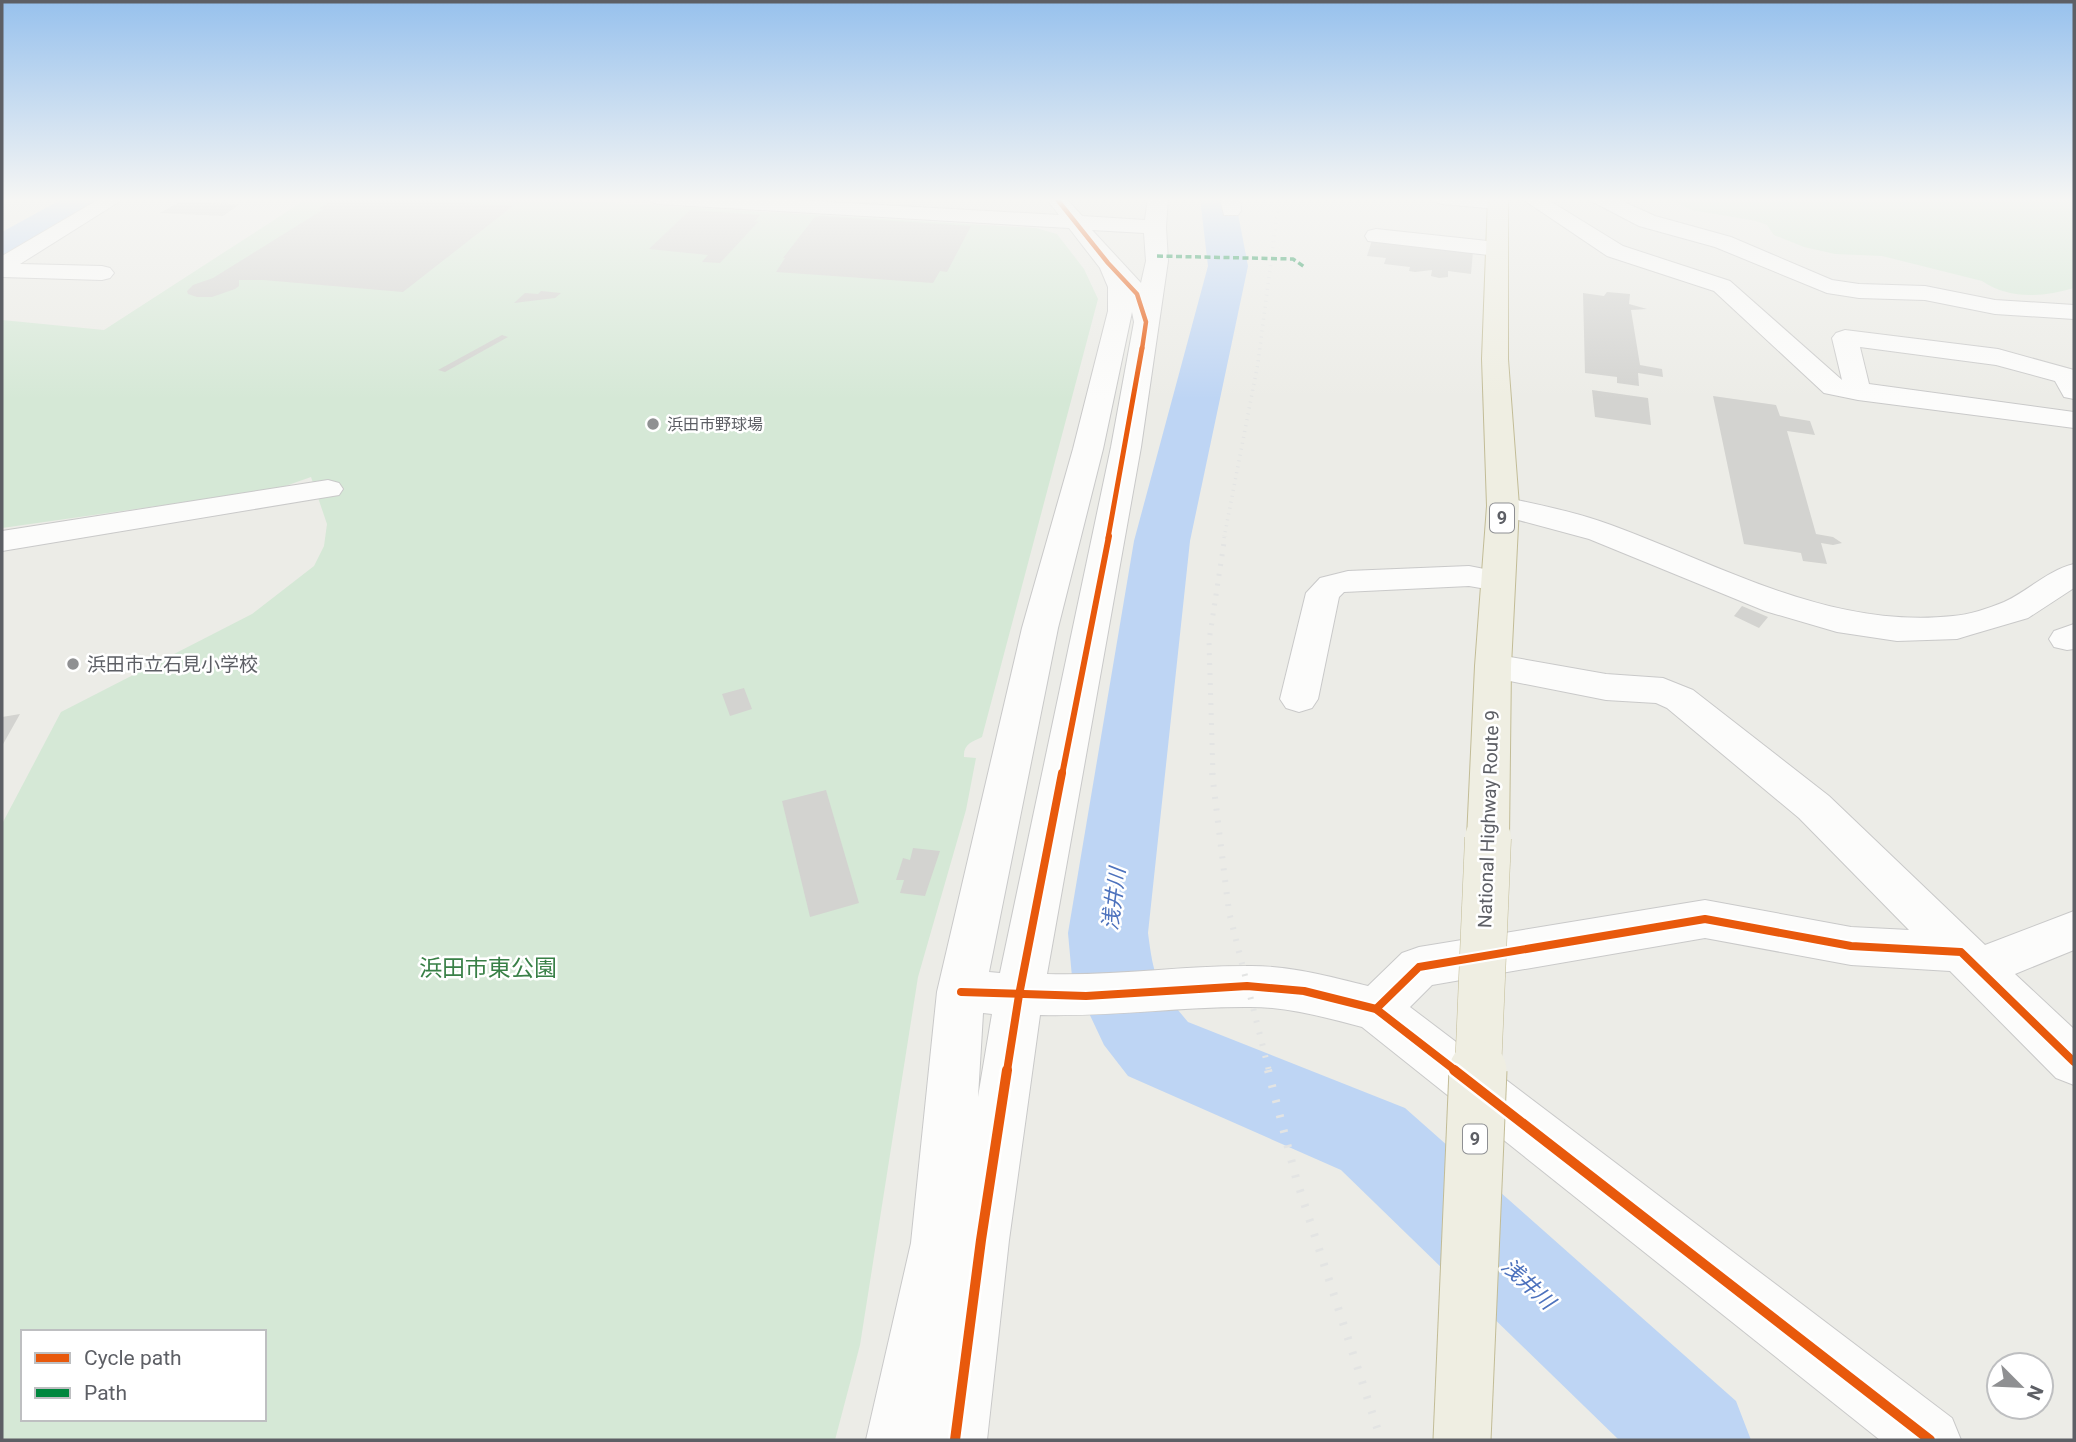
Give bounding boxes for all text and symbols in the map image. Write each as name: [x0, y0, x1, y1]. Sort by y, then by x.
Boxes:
place label: 浜田市野球場: [667, 415, 763, 434]
marker: 浜田市野球場: [645, 416, 661, 432]
road number: 9: [1490, 504, 1514, 532]
place label: 浜田市立石見小学校: [87, 653, 258, 676]
marker: 浜田市立石見小学校: [65, 656, 81, 672]
street label: National Highway Route 9: [1473, 710, 1504, 928]
water label: 浅井川: [1098, 864, 1130, 932]
park label: 浜田市東公園: [419, 955, 557, 982]
road number: 9: [1463, 1124, 1487, 1154]
water label: 浅井川: [1497, 1254, 1561, 1316]
legend: [21, 1330, 266, 1421]
text: Cycle path: [84, 1346, 182, 1370]
north arrow: [1985, 1351, 2055, 1421]
text: Path: [84, 1381, 127, 1405]
text: N: [2022, 1382, 2048, 1404]

